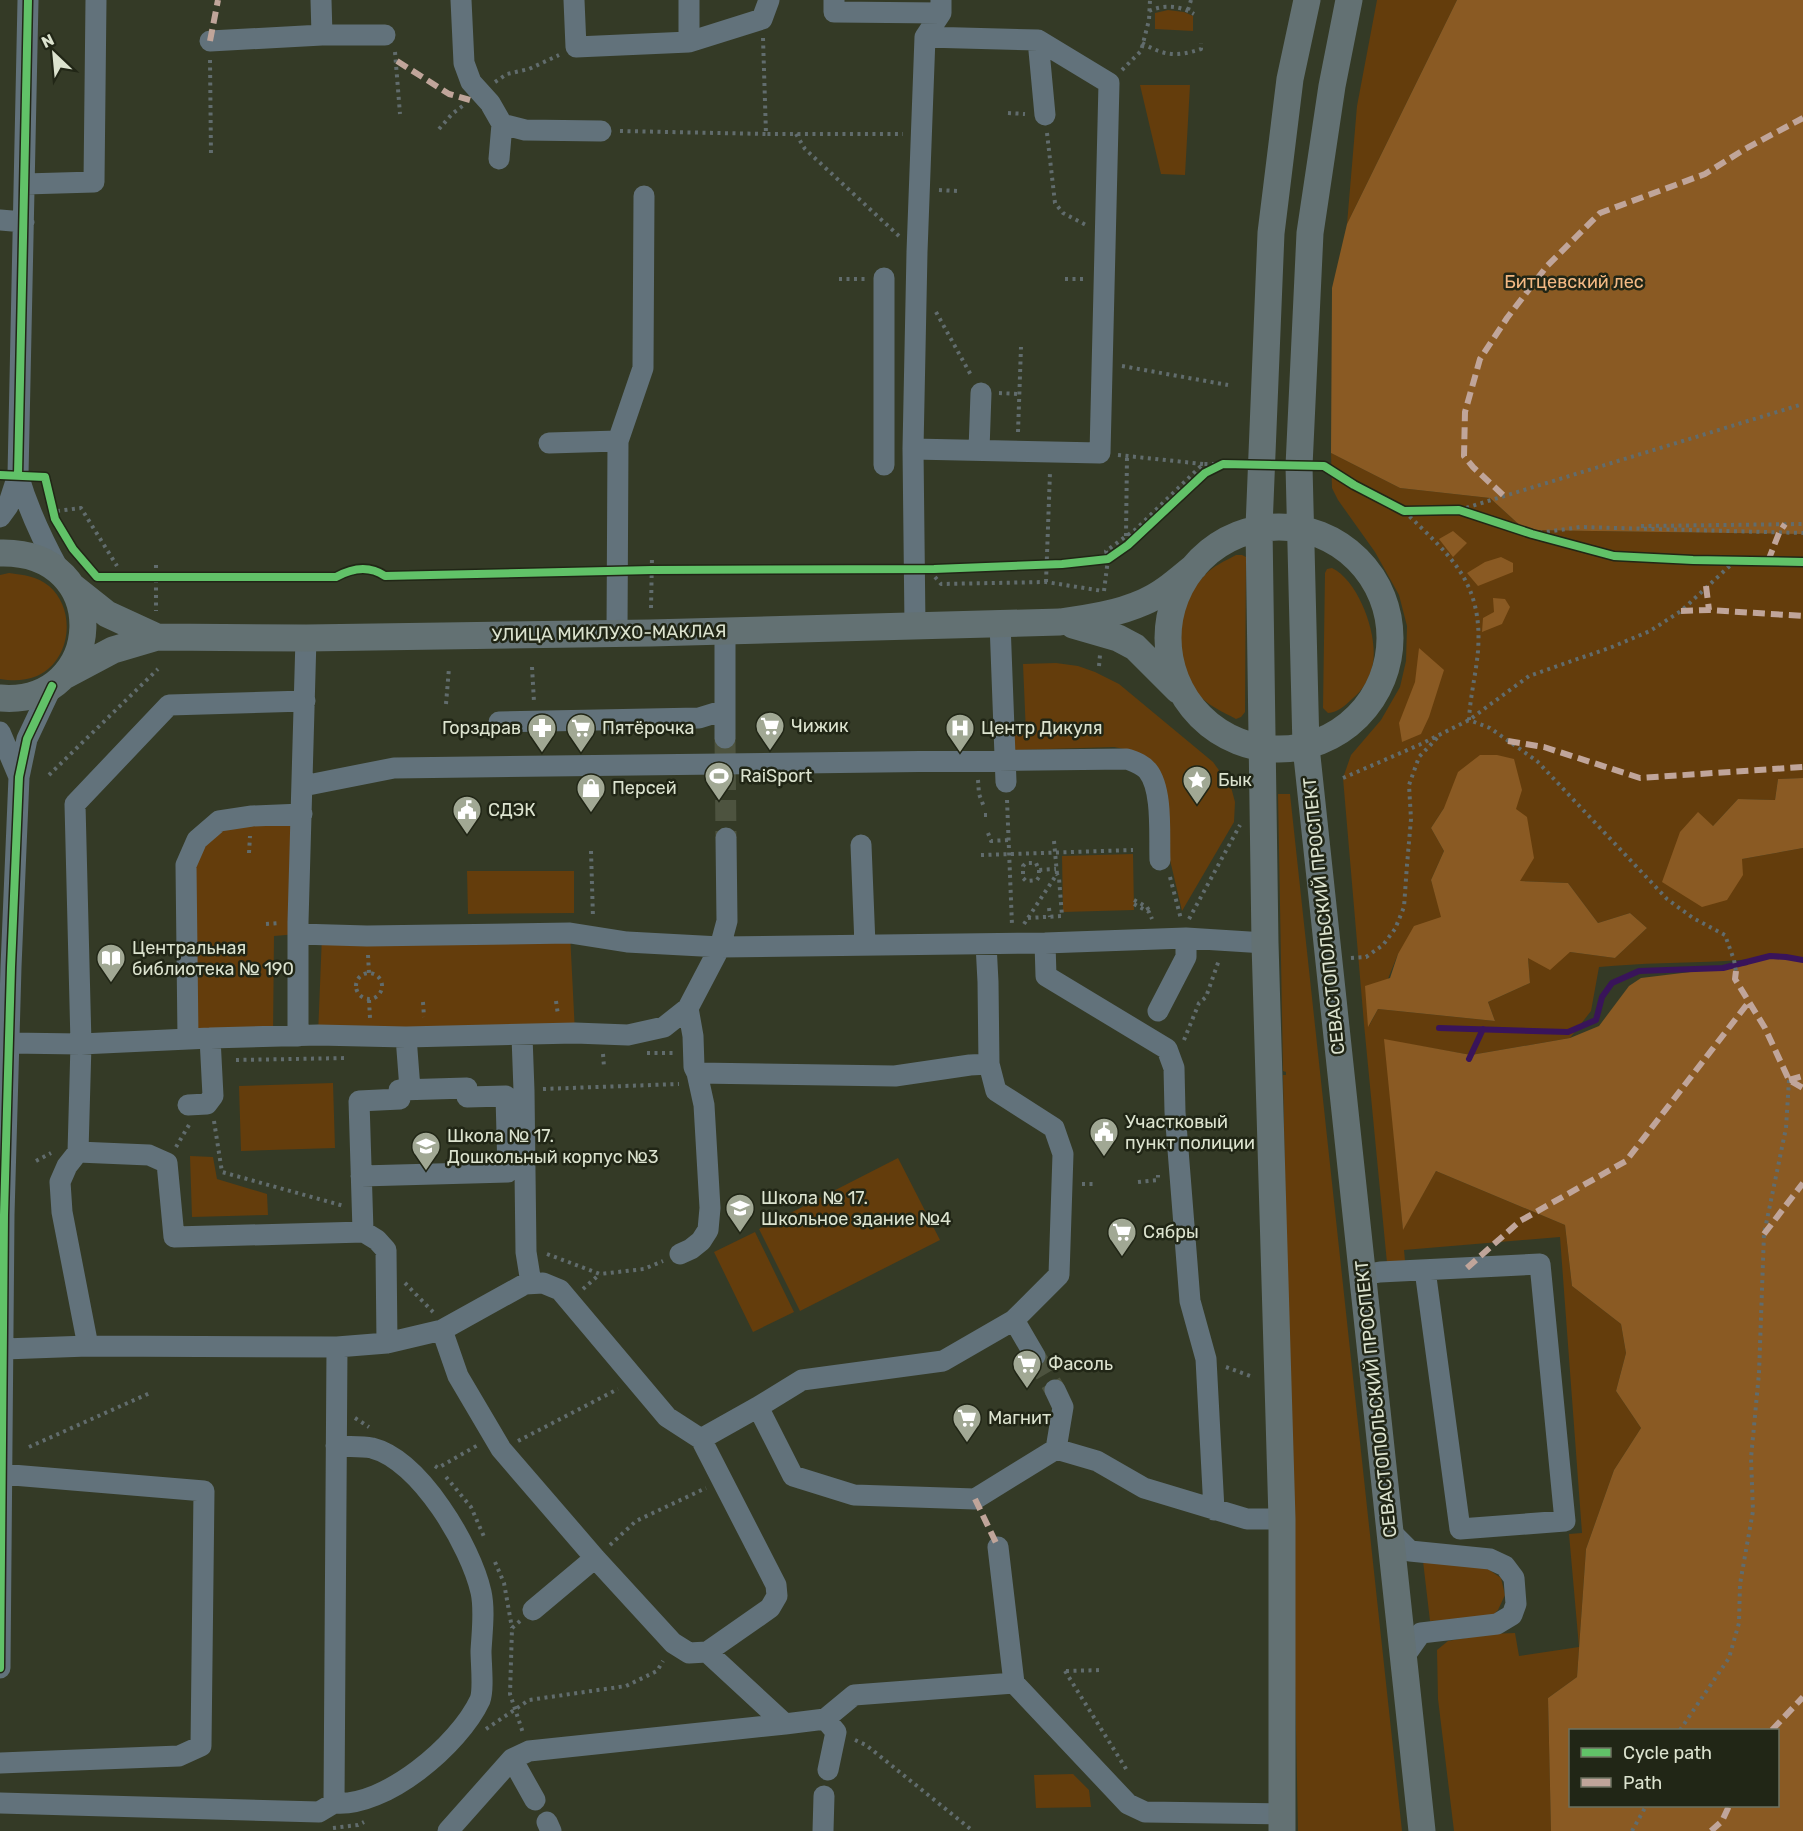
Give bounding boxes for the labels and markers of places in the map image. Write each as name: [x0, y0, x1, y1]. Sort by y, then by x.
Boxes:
supermarket icon: Чижик: [754, 710, 786, 752]
pharmacy icon: Горздрав: [526, 712, 558, 754]
supermarket icon: Пятёрочка: [565, 712, 597, 754]
hospital icon: Центр Дикуля: [944, 712, 976, 754]
place label: Чижик: [791, 715, 849, 737]
place label: Горздрав: [442, 717, 521, 739]
place label: Пятёрочка: [602, 717, 695, 739]
place label: Центр Дикуля: [981, 717, 1102, 739]
sports icon: RaiSport: [703, 760, 735, 802]
place icon: Бык: [1181, 764, 1213, 806]
place label: RaiSport: [740, 765, 812, 787]
place label: Бык: [1218, 769, 1252, 791]
shop icon: Персей: [575, 772, 607, 814]
place label: Персей: [612, 777, 677, 799]
public building icon: СДЭК: [451, 794, 483, 836]
place label: СДЭК: [488, 799, 536, 821]
place label: Центральная библиотека № 190: [132, 937, 294, 980]
library icon: Центральная библиотека № 190: [95, 942, 127, 984]
place label: Участковый пункт полиции: [1125, 1111, 1255, 1154]
public building icon: Участковый пункт полиции: [1088, 1116, 1120, 1158]
place label: Школа № 17. Дошкольный корпус №3: [447, 1125, 659, 1168]
school or university icon: Школа № 17. Дошкольный корпус №3: [410, 1130, 442, 1172]
place label: Школа № 17. Школьное здание №4: [761, 1187, 951, 1230]
school or university icon: Школа № 17. Школьное здание №4: [724, 1192, 756, 1234]
supermarket icon: Сябры: [1106, 1216, 1138, 1258]
place label: Сябры: [1143, 1221, 1199, 1243]
supermarket icon: Фасоль: [1011, 1348, 1043, 1390]
place label: Фасоль: [1048, 1353, 1113, 1375]
supermarket icon: Магнит: [951, 1402, 983, 1444]
place label: Магнит: [988, 1407, 1051, 1429]

